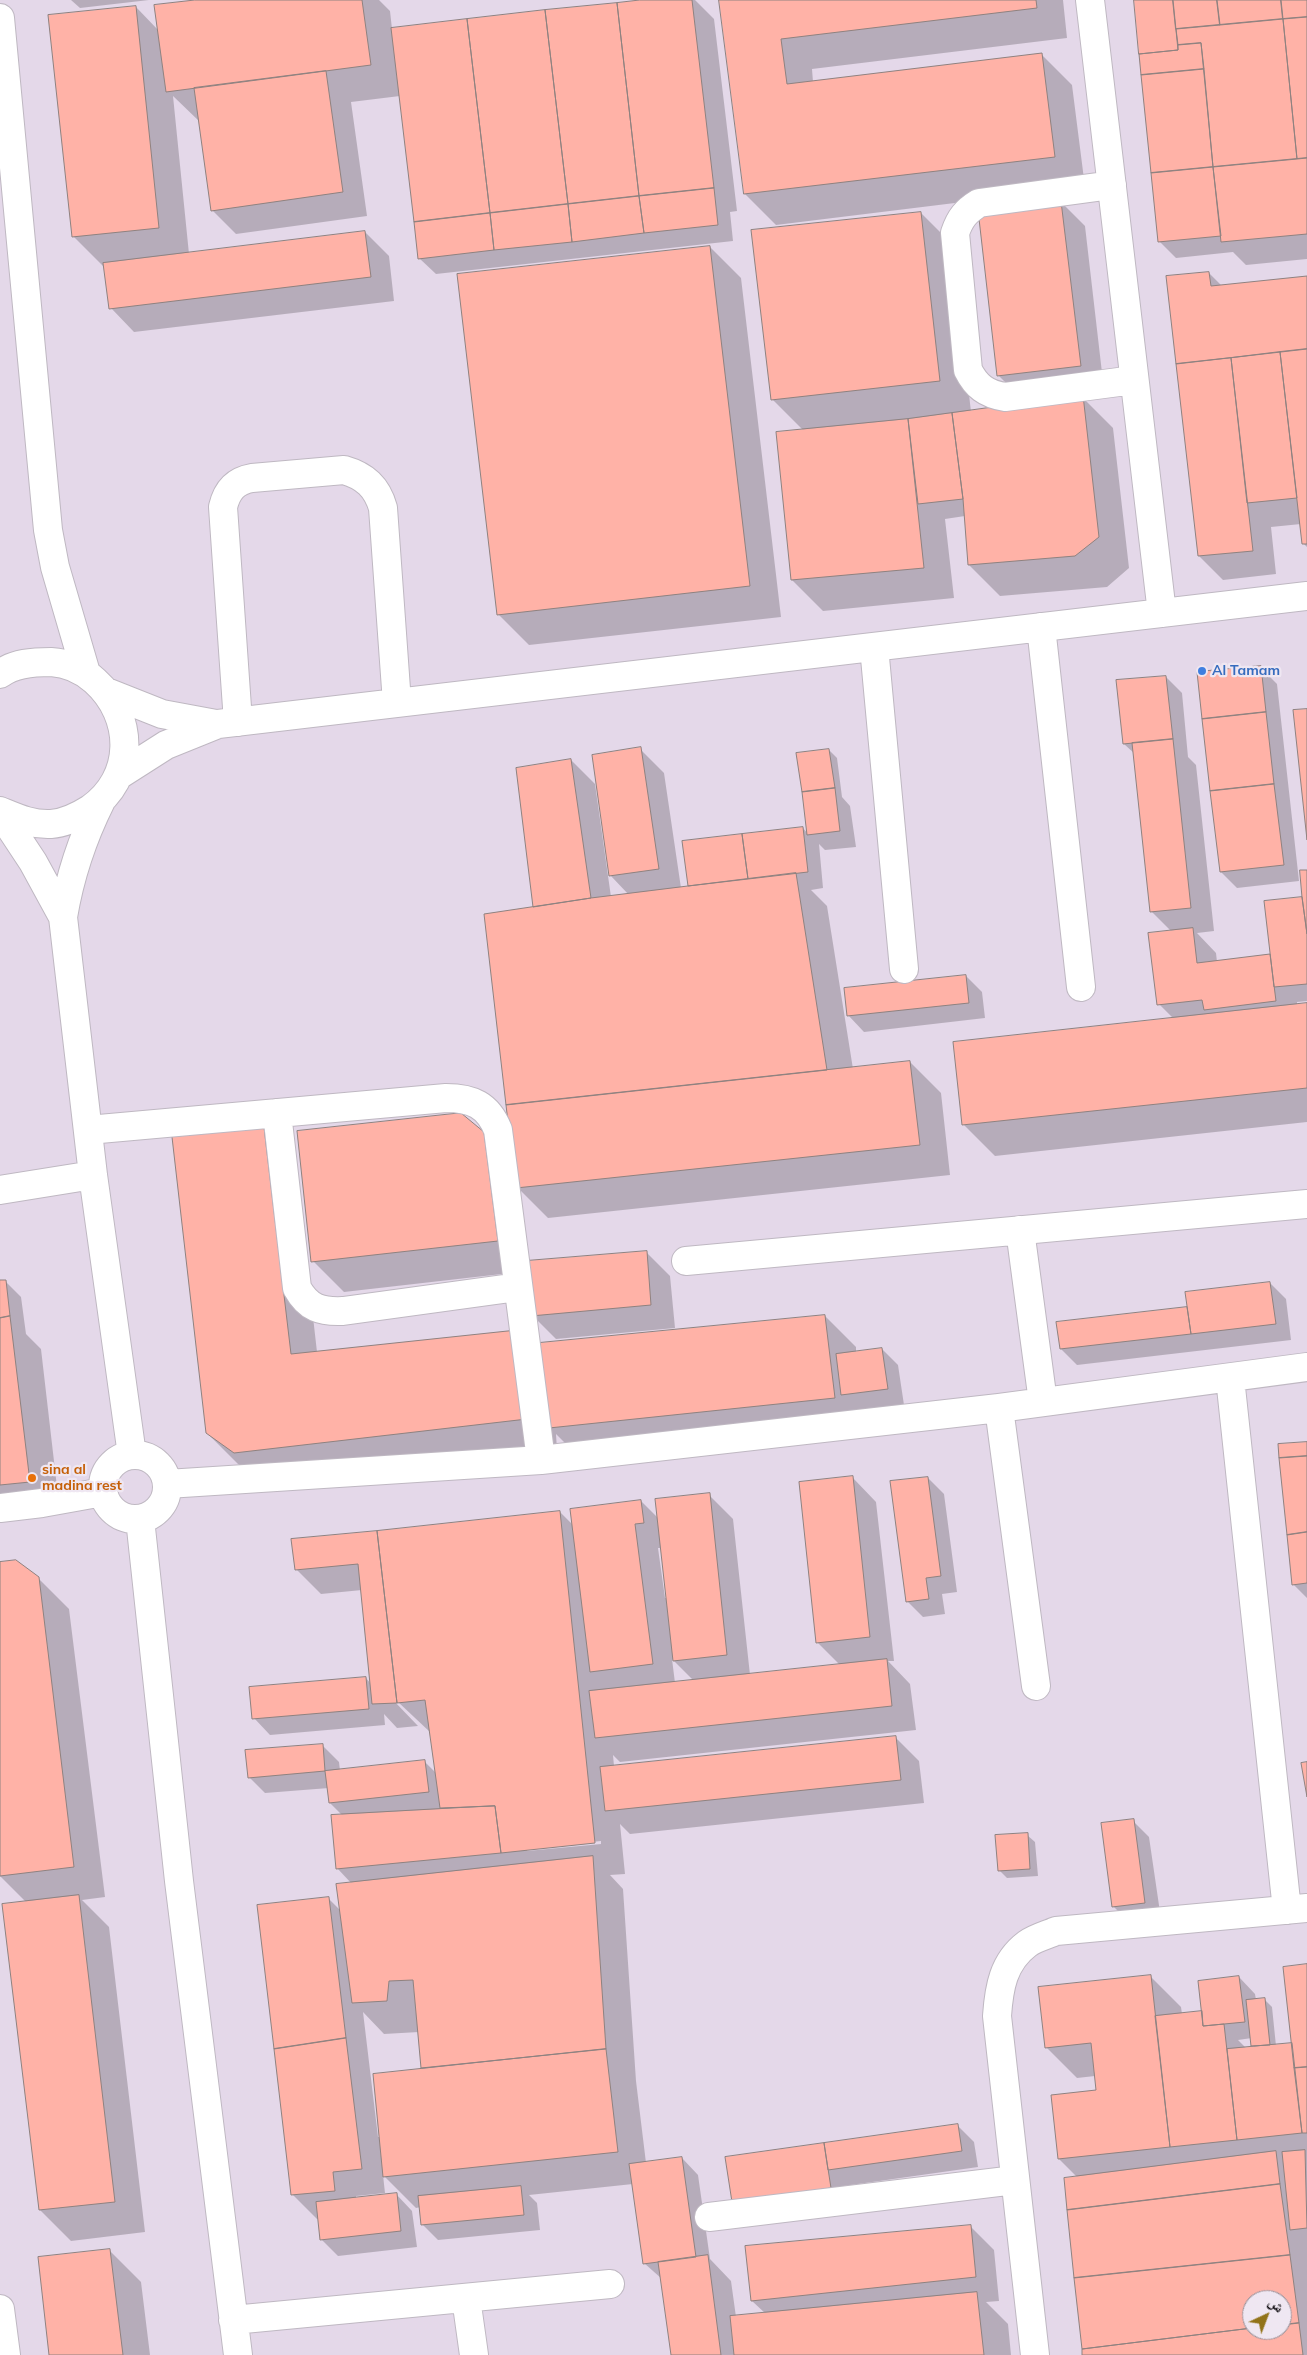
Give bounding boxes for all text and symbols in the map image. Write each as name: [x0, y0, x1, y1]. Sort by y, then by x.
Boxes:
place label: Al Tamam: [1212, 663, 1280, 679]
marker: Al Tamam: [1196, 665, 1208, 677]
place label: sina al madina rest: [42, 1462, 122, 1494]
marker: sina al madina rest: [26, 1472, 38, 1484]
north arrow: [1242, 2290, 1292, 2340]
text: ش: [1265, 2293, 1288, 2316]

